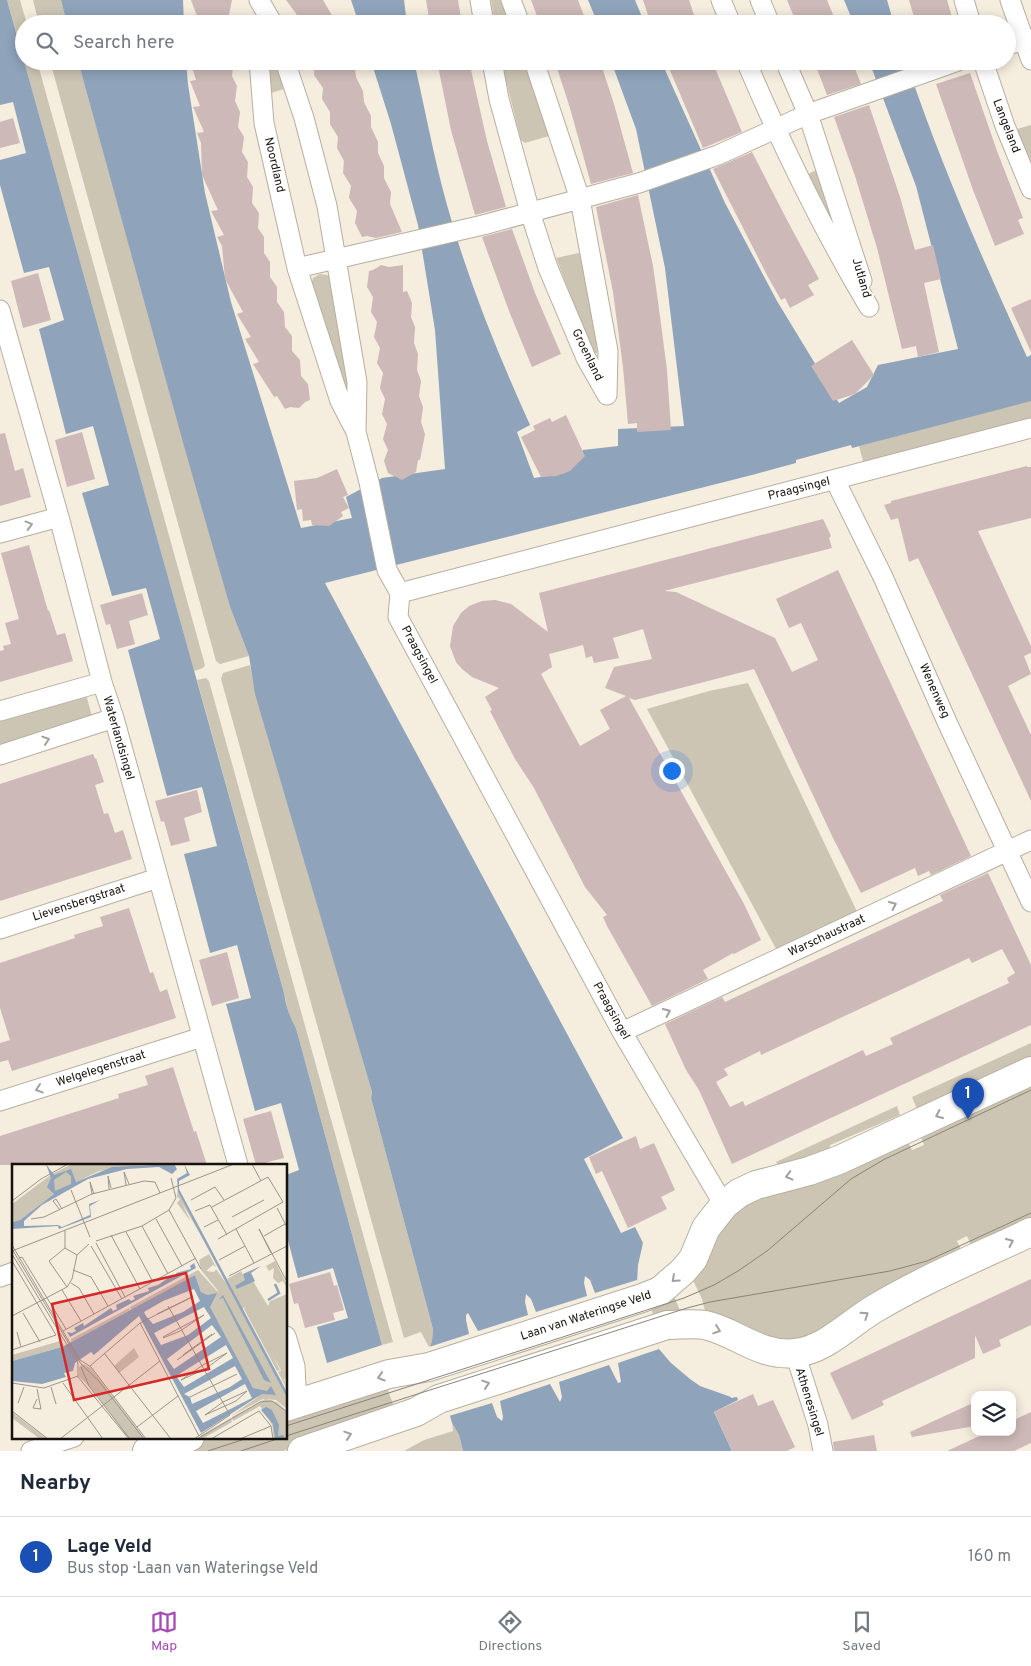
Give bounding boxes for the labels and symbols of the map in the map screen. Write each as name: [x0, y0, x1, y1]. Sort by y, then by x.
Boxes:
street label: Langeland: [988, 97, 1024, 155]
street label: Noordland: [260, 136, 288, 194]
street label: Jutland: [848, 256, 874, 300]
street label: Groenland: [568, 326, 606, 384]
street label: Praagsingel: [766, 474, 832, 504]
one-way arrow: [25, 520, 34, 531]
street label: Praagsingel: [397, 623, 441, 687]
street label: Wenenweg: [915, 661, 953, 721]
street label: Waterlandsingel: [98, 694, 138, 782]
one-way arrow: [42, 736, 50, 746]
your location: [659, 758, 685, 784]
street label: Lievensbergstraat: [31, 880, 127, 926]
one-way arrow: [888, 901, 897, 912]
street label: Warschaustraat: [786, 911, 868, 961]
street label: Praagsingel: [589, 979, 633, 1043]
one-way arrow: [662, 1007, 671, 1018]
street label: Welgelegenstraat: [54, 1047, 148, 1091]
pin: 1: [952, 1078, 984, 1119]
one-way arrow: [35, 1083, 43, 1093]
one-way arrow: [936, 1108, 945, 1118]
inset map: [12, 1164, 288, 1438]
one-way arrow: [786, 1170, 794, 1180]
one-way arrow: [1005, 1238, 1014, 1248]
one-way arrow: [671, 1273, 680, 1282]
street label: Laan van Wateringse Veld: [519, 1287, 653, 1345]
one-way arrow: [859, 1312, 869, 1321]
one-way arrow: [713, 1324, 721, 1334]
street label: Athenesingel: [791, 1366, 827, 1438]
one-way arrow: [378, 1371, 386, 1381]
one-way arrow: [481, 1380, 489, 1390]
one-way arrow: [344, 1431, 352, 1441]

